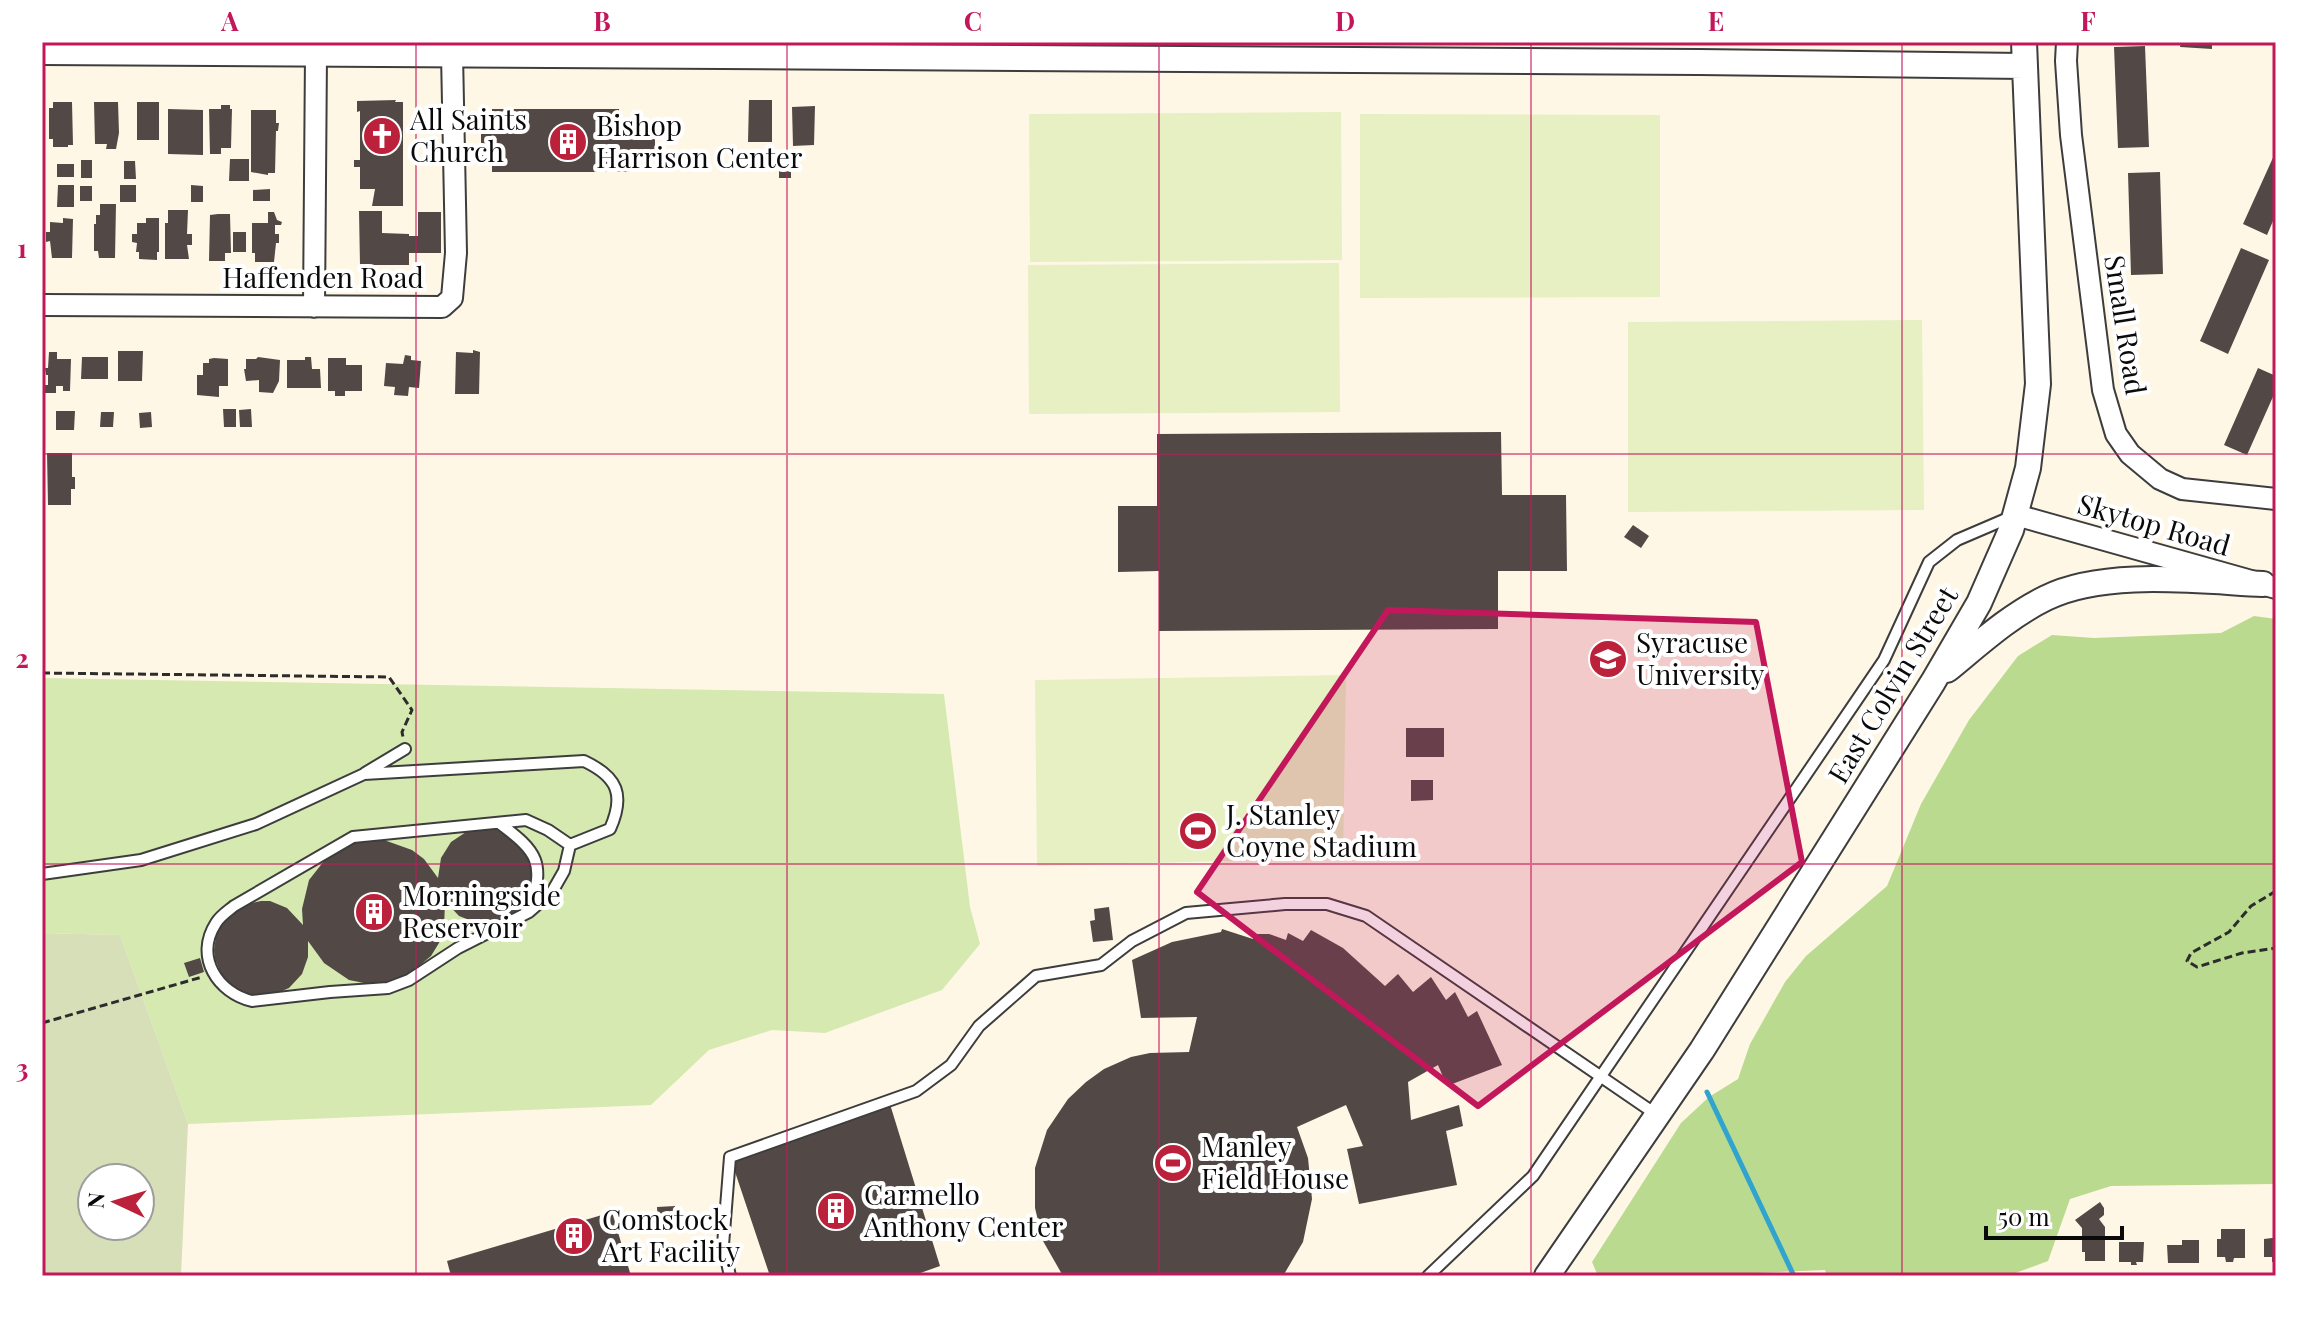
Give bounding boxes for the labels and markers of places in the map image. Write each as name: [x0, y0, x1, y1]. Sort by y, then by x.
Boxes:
place label: All Saints Church: [409, 100, 527, 169]
place label: Bishop Harrison Center: [596, 106, 803, 175]
church icon: All Saints Church: [361, 115, 403, 157]
building icon: Bishop Harrison Center: [547, 121, 589, 163]
place label: Syracuse University: [1636, 623, 1764, 692]
school or university icon: Syracuse University: [1587, 638, 1629, 680]
place label: J. Stanley Coyne Stadium: [1225, 795, 1417, 864]
sports icon: J. Stanley Coyne Stadium: [1177, 810, 1219, 852]
place label: Morningside Reservoir: [402, 876, 561, 945]
building icon: Morningside Reservoir: [353, 891, 395, 933]
place label: Manley Field House: [1201, 1127, 1349, 1196]
sports icon: Manley Field House: [1152, 1142, 1194, 1184]
place label: Carmello Anthony Center: [863, 1175, 1064, 1244]
building icon: Carmello Anthony Center: [815, 1190, 857, 1232]
place label: Comstock Art Facility: [601, 1200, 740, 1269]
building icon: Comstock Art Facility: [553, 1215, 595, 1257]

